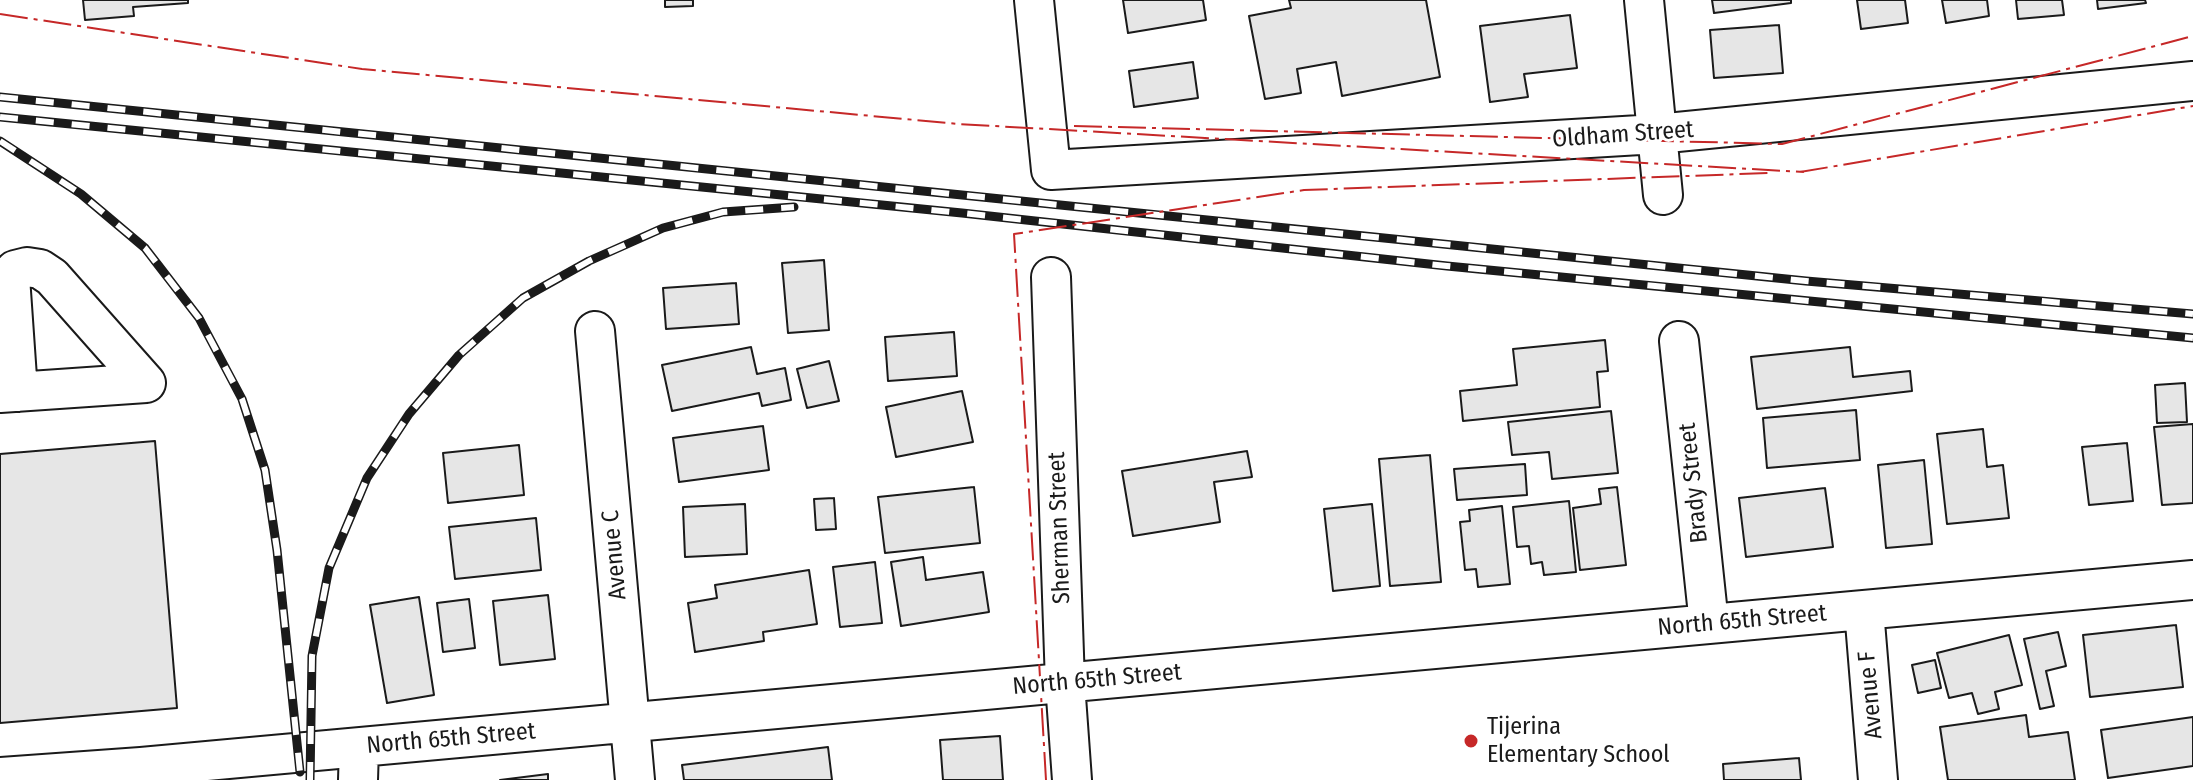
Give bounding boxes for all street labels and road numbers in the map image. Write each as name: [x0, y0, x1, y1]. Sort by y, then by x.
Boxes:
street label: Oldham Street: [1551, 116, 1695, 154]
street label: Brady Street: [1673, 421, 1715, 545]
street label: Sherman Street: [1043, 451, 1077, 605]
street label: Avenue C: [597, 509, 633, 601]
street label: North 65th Street: [1656, 599, 1828, 643]
street label: Avenue F: [1853, 650, 1889, 740]
street label: North 65th Street: [1011, 658, 1183, 702]
street label: North 65th Street: [365, 717, 537, 761]

